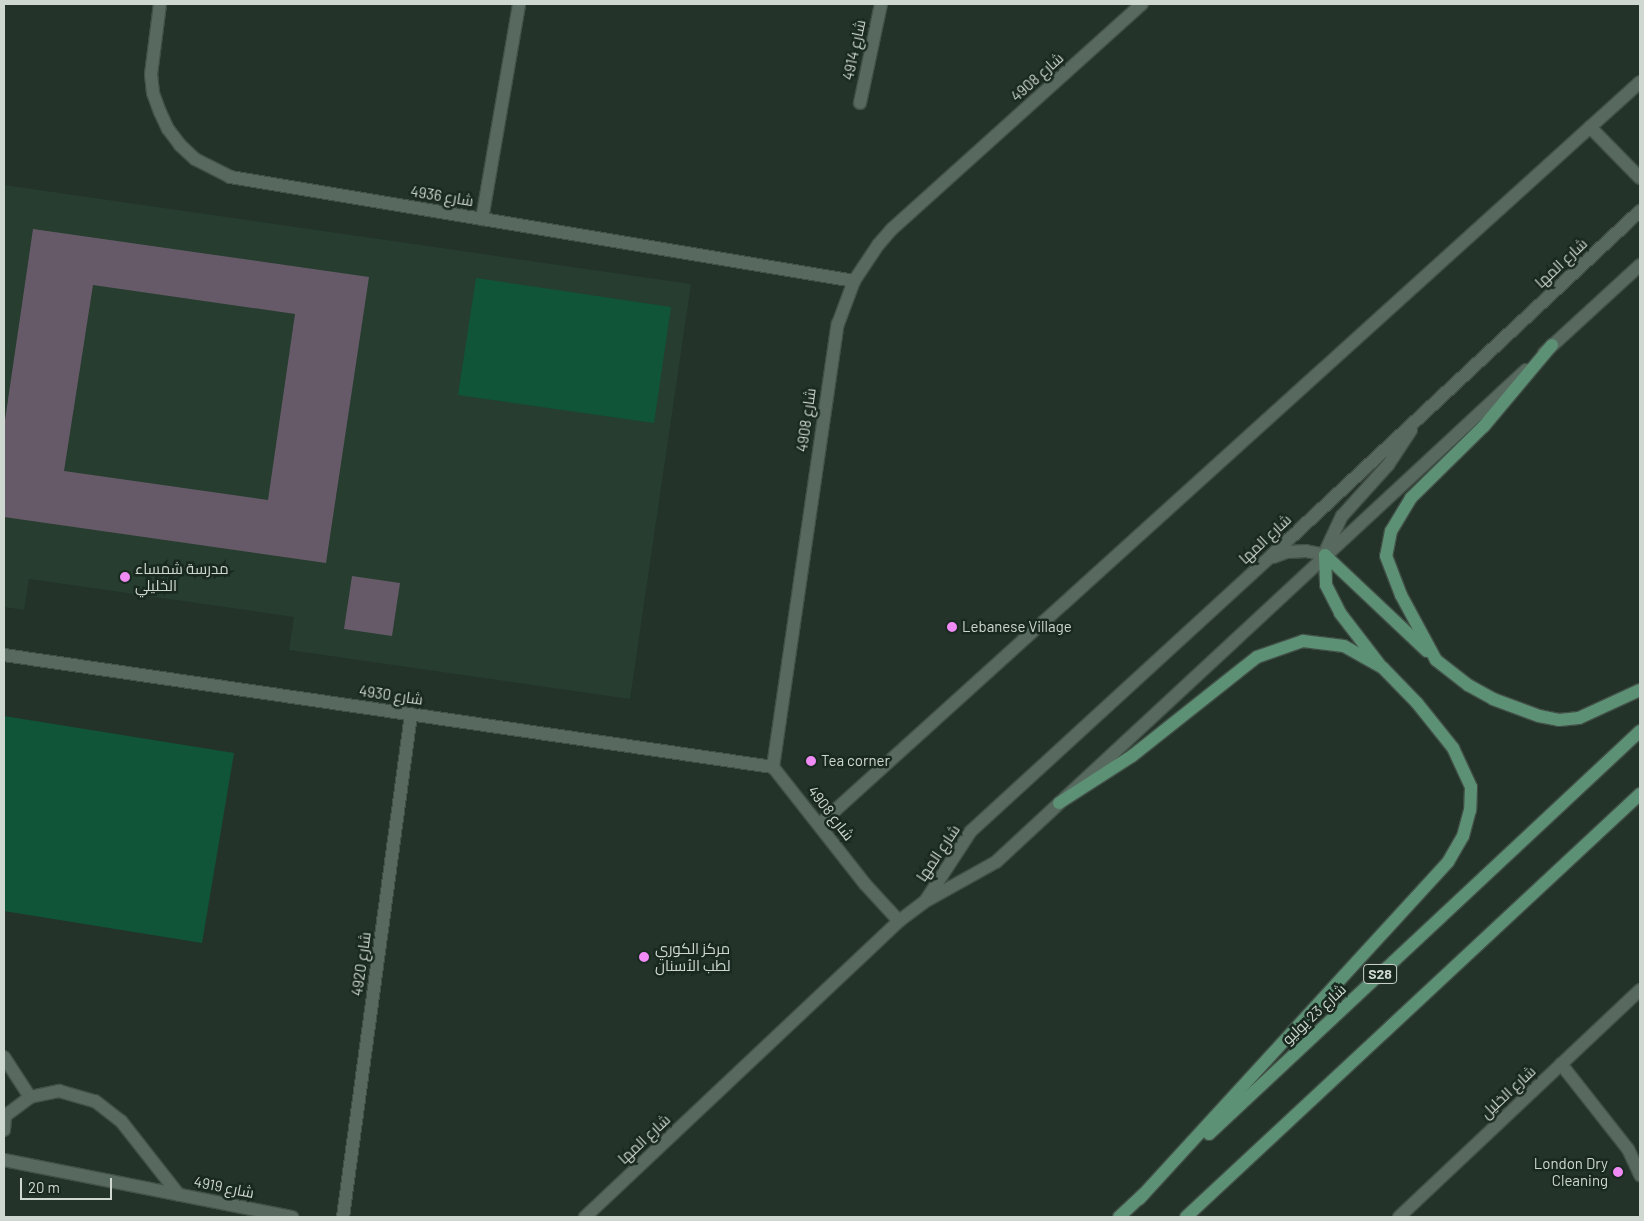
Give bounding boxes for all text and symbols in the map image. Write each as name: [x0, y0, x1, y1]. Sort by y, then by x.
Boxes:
street label: 4914 شارع: [839, 18, 869, 82]
street label: 4908 شارع: [1007, 49, 1067, 105]
street label: 4936 شارع: [409, 182, 475, 210]
street label: شارع المها: [1531, 234, 1591, 292]
street label: 4908 شارع: [793, 387, 819, 453]
street label: شارع المها: [1235, 510, 1295, 568]
place label: مدرسة شمساء الخليلي: [135, 559, 229, 594]
marker: مدرسة شمساء الخليلي: [119, 571, 131, 583]
place label: Lebanese Village: [962, 618, 1072, 636]
marker: Lebanese Village: [946, 621, 958, 633]
street label: 4930 شارع: [358, 682, 424, 708]
place label: Tea corner: [821, 752, 890, 770]
marker: Tea corner: [805, 755, 817, 767]
street label: 4908 شارع: [804, 782, 858, 844]
street label: شارع المها: [912, 821, 964, 885]
street label: 4920 شارع: [348, 931, 374, 997]
place label: مركز الكوري لطب الأسنان: [655, 939, 731, 974]
marker: مركز الكوري لطب الأسنان: [637, 950, 651, 964]
road number: S28: [1362, 962, 1398, 986]
street label: شارع 23 يوليو: [1278, 980, 1350, 1048]
street label: شارع الخليل: [1477, 1062, 1539, 1122]
street label: شارع المها: [614, 1110, 674, 1168]
place label: London Dry Cleaning: [1534, 1154, 1608, 1189]
marker: London Dry Cleaning: [1612, 1166, 1624, 1178]
scale bar: [22, 1168, 115, 1200]
street label: 4919 شارع: [192, 1172, 256, 1202]
text: 20 m: [28, 1178, 60, 1196]

